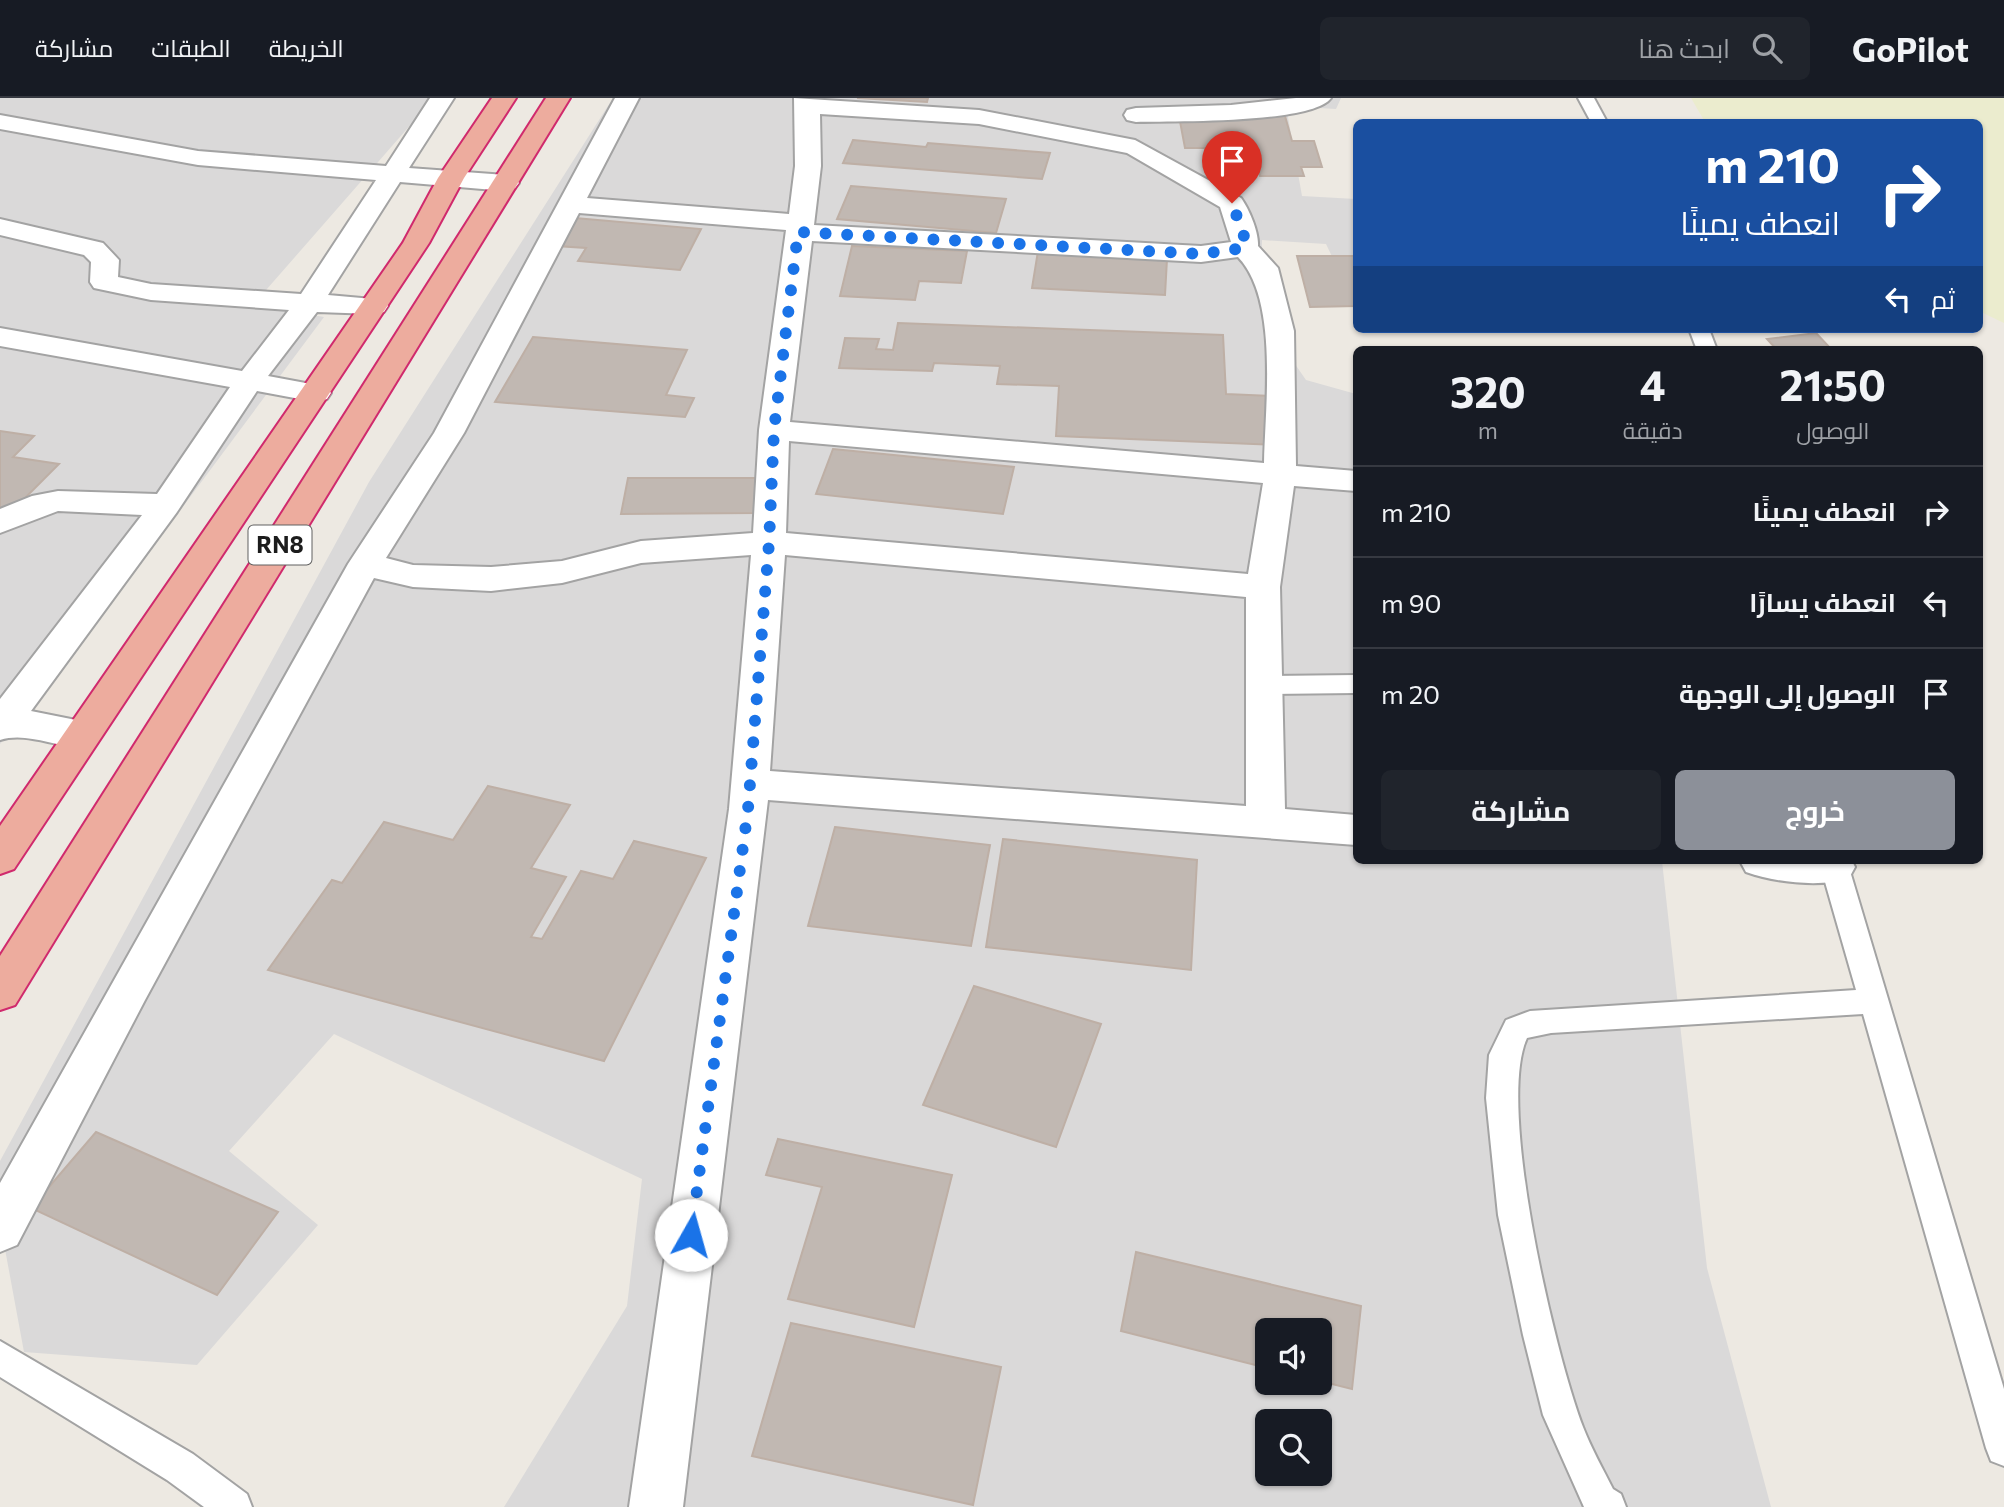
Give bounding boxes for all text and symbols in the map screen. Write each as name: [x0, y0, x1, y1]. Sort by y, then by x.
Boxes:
search box: [1320, 17, 1810, 80]
text: GoPilot: [1852, 28, 1969, 69]
icon: search: [1748, 29, 1786, 67]
text: ابحث هنا: [1638, 32, 1730, 63]
text: مشاركة: [35, 33, 113, 62]
text: الطبقات: [151, 33, 231, 62]
text: الخريطة: [269, 33, 344, 62]
pin: [1202, 131, 1262, 203]
text: 210 m: [1705, 133, 1840, 193]
icon: arrive: [1213, 142, 1251, 180]
icon: right: [1864, 147, 1955, 238]
text: انعطف يمينًا: [1680, 202, 1840, 242]
icon: left: [1879, 280, 1917, 318]
text: ثم: [1931, 283, 1955, 314]
text: 4: [1640, 358, 1666, 410]
text: 21:50: [1780, 358, 1886, 410]
text: 320: [1450, 365, 1526, 417]
text: m: [1478, 416, 1498, 444]
text: دقيقة: [1623, 416, 1683, 444]
text: الوصول: [1796, 416, 1869, 444]
icon: right: [1917, 493, 1955, 531]
text: انعطف يمينًا: [1752, 495, 1896, 526]
text: 210 m: [1381, 496, 1451, 527]
road number: RN8: [248, 526, 312, 564]
icon: left: [1917, 584, 1955, 622]
text: انعطف يسارًا: [1749, 586, 1896, 617]
text: 90 m: [1381, 587, 1441, 618]
icon: arrive: [1917, 675, 1955, 713]
text: الوصول إلى الوجهة: [1679, 677, 1896, 708]
text: 20 m: [1381, 678, 1440, 709]
button: مشاركة: [1381, 770, 1661, 850]
button: خروج: [1675, 770, 1955, 850]
position arrow: [654, 1198, 728, 1272]
map controls: [1255, 1318, 1332, 1486]
button: sound: [1255, 1318, 1332, 1395]
button: search: [1255, 1409, 1332, 1486]

